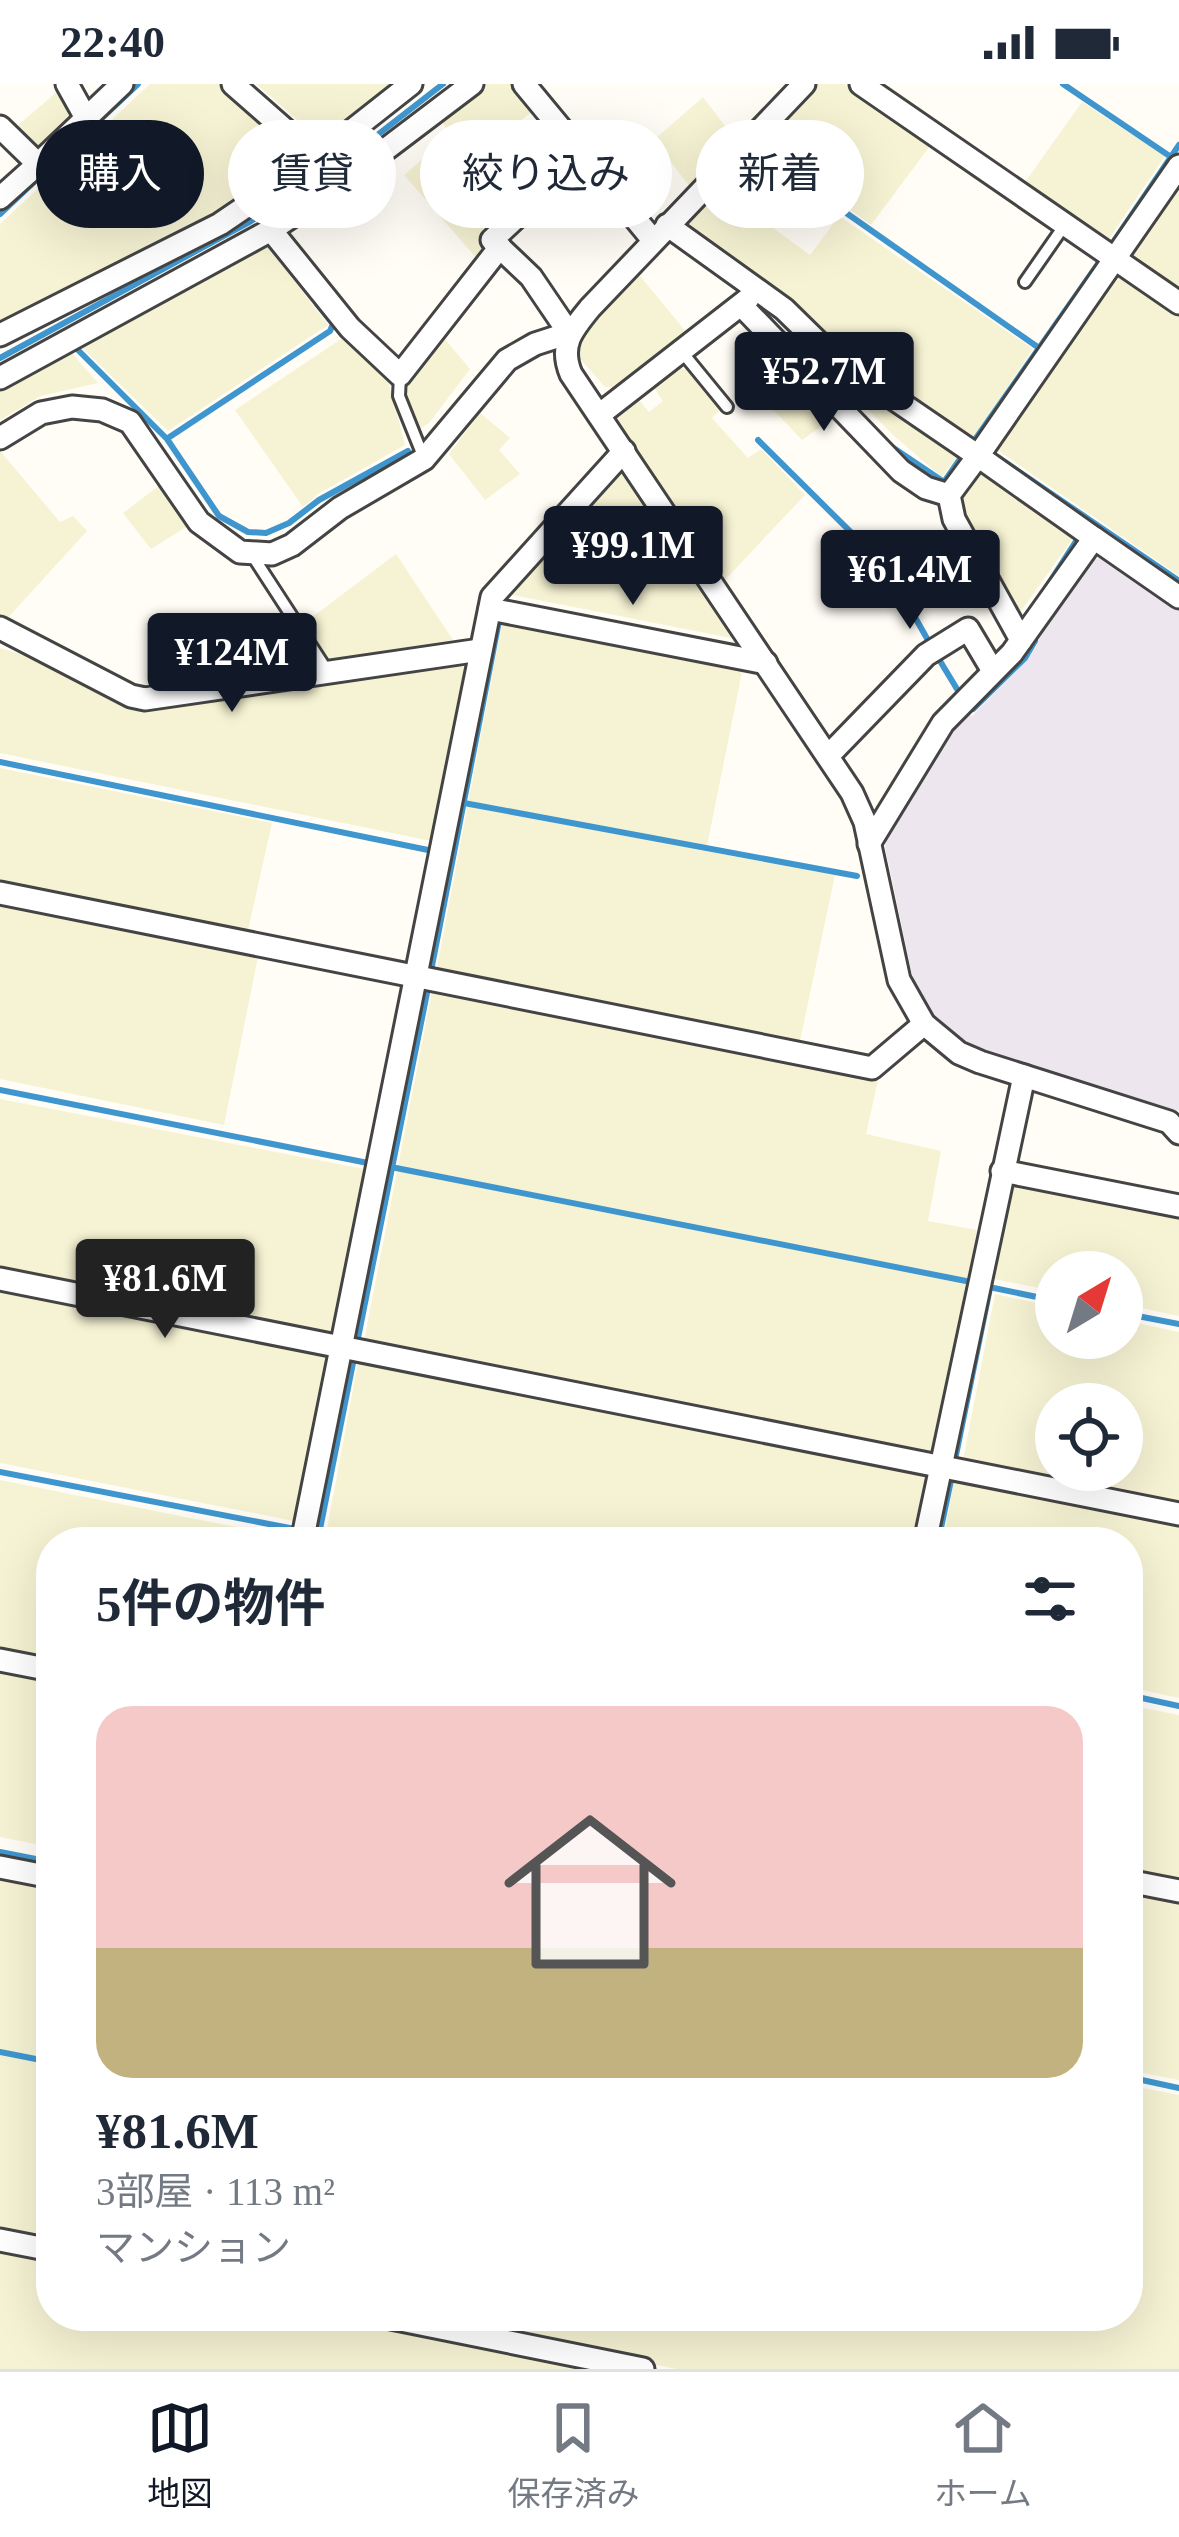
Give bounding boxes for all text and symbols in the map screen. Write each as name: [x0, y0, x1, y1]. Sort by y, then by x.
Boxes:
text: 22:40: [60, 17, 165, 67]
chip: 購入: [36, 120, 204, 228]
chip: 賃貸: [228, 120, 396, 228]
chip: 絞り込み: [420, 120, 672, 228]
chip: 新着: [696, 120, 864, 228]
pin: ¥52.7M: [726, 332, 922, 434]
text: ¥52.7M: [762, 349, 886, 392]
pin: ¥99.1M: [535, 506, 731, 608]
text: ¥99.1M: [571, 523, 695, 566]
pin: ¥61.4M: [812, 530, 1008, 632]
text: ¥61.4M: [848, 547, 972, 590]
pin: ¥124M: [148, 613, 316, 715]
text: ¥124M: [175, 630, 289, 673]
pin: ¥81.6M: [67, 1239, 263, 1341]
north arrow: [1035, 1251, 1143, 1359]
map controls: [1035, 1251, 1143, 1491]
text: ¥81.6M: [103, 1256, 227, 1299]
button: locate: [1035, 1383, 1143, 1491]
icon: filters: [1017, 1566, 1083, 1632]
text: 5件の物件: [96, 1576, 326, 1632]
icon: home: [482, 1784, 698, 2000]
text: ¥81.6M: [96, 2103, 259, 2159]
text: 3部屋 · 113 m²: [96, 2170, 335, 2213]
text: マンション: [96, 2226, 291, 2269]
tab: 地図: [147, 2395, 213, 2515]
tab: 保存済み: [507, 2395, 639, 2515]
tab: ホーム: [934, 2395, 1032, 2515]

